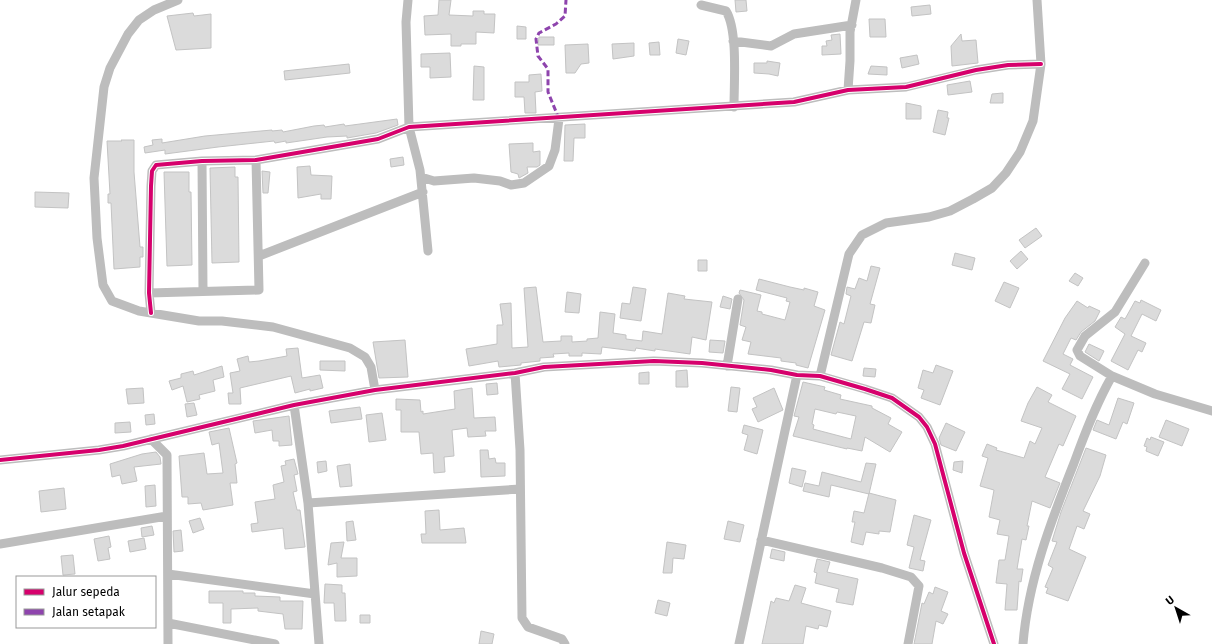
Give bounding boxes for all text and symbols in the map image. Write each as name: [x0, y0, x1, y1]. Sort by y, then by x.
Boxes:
legend: [16, 576, 156, 628]
text: Jalur sepeda: [52, 585, 120, 599]
north arrow: [1156, 588, 1196, 628]
text: U: [1163, 593, 1177, 608]
text: Jalan setapak: [52, 605, 126, 619]

